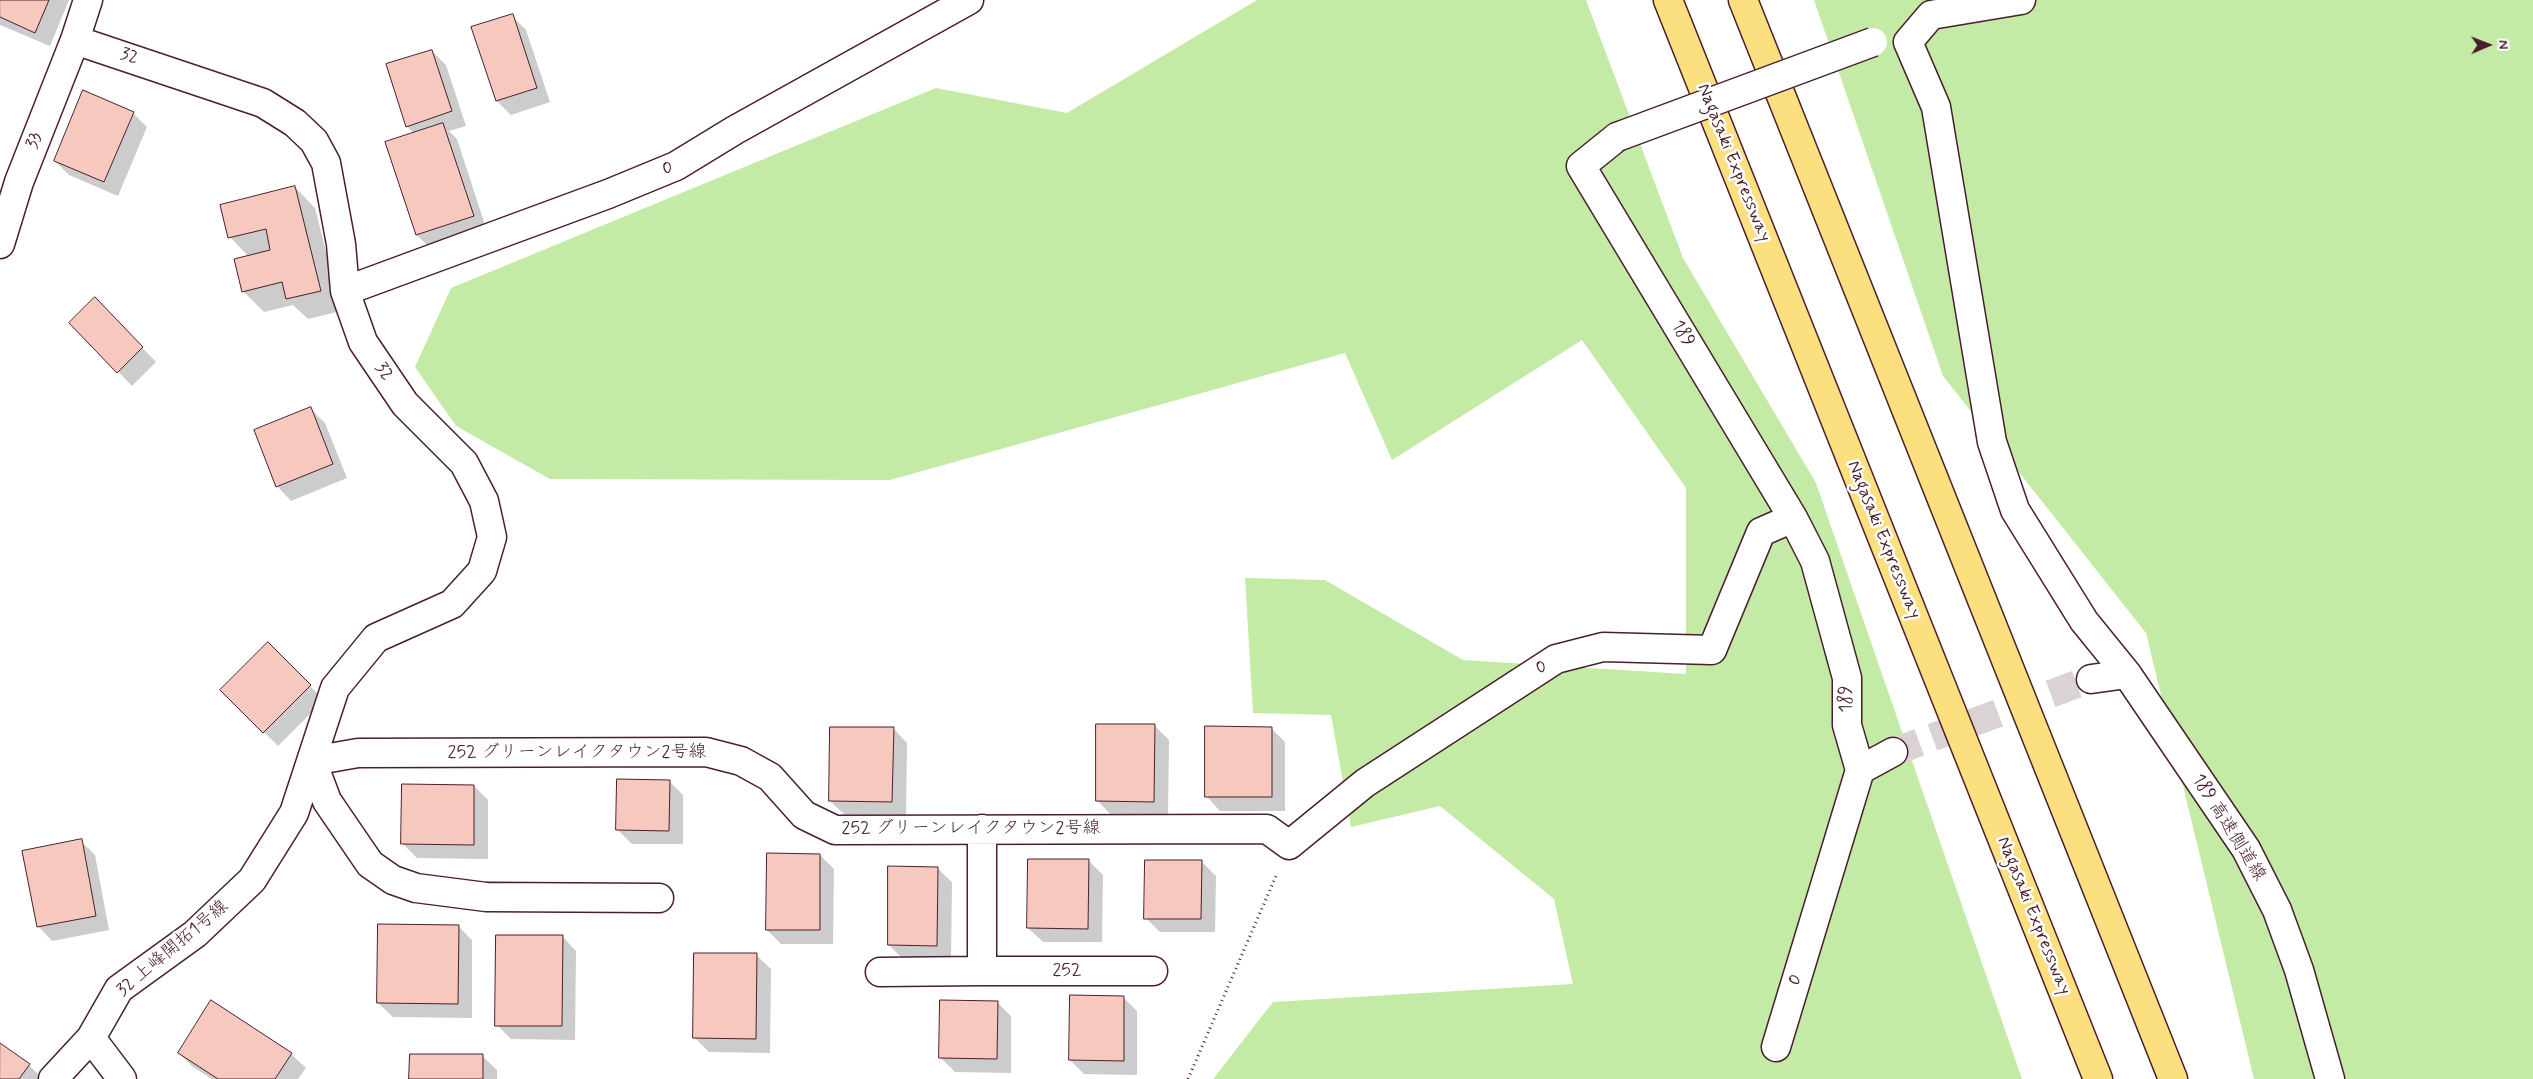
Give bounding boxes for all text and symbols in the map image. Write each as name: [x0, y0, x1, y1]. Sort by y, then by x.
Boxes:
north arrow: [2463, 20, 2513, 70]
text: N: [2494, 40, 2512, 50]
street label: 32: [117, 44, 141, 70]
street label: Nagasaki Expressway: [1691, 81, 1775, 245]
street label: 33: [22, 130, 48, 152]
street label: 0: [659, 157, 677, 181]
street label: 189: [1666, 317, 1698, 351]
street label: 32: [369, 359, 397, 385]
street label: Nagasaki Expressway: [1841, 458, 1925, 622]
street label: 0: [1532, 656, 1552, 680]
street label: 189: [1836, 685, 1858, 713]
street label: 252 グリーンレイクタウン2号線: [448, 742, 706, 764]
street label: 189 高速側道線: [2186, 770, 2270, 886]
street label: 252 グリーンレイクタウン2号線: [842, 818, 1100, 840]
street label: Nagasaki Expressway: [1991, 834, 2075, 998]
street label: 32 上峰開拓1号線: [113, 896, 233, 1002]
street label: 252: [1052, 960, 1082, 982]
street label: 0: [1784, 972, 1808, 988]

